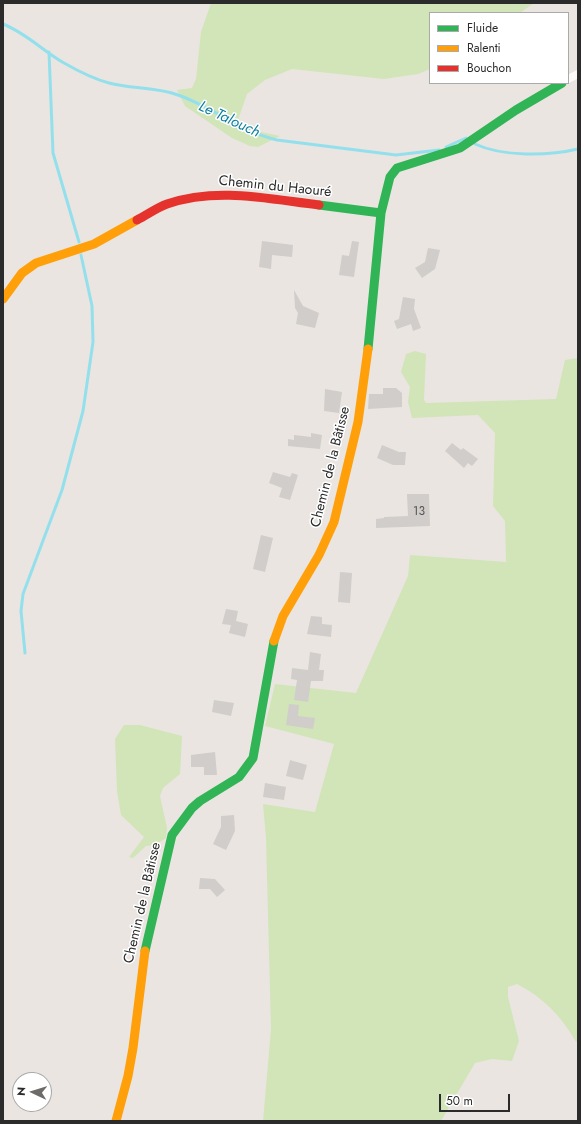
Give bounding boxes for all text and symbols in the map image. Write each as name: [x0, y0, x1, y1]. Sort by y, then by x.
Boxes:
legend: [429, 12, 569, 84]
text: Fluide: [467, 19, 498, 37]
text: Ralenti: [467, 39, 501, 57]
text: Bouchon: [467, 59, 511, 77]
water label: Le Talouch: [195, 98, 263, 142]
street label: Chemin du Haouré: [218, 173, 332, 201]
street label: Chemin de la Bâtisse: [308, 405, 354, 529]
house number: 13: [413, 505, 425, 519]
street label: Chemin de la Bâtisse: [121, 841, 165, 965]
north arrow: [12, 1072, 52, 1112]
text: N: [13, 1086, 29, 1096]
scale bar: [441, 1086, 512, 1112]
text: 50 m: [446, 1092, 473, 1110]

